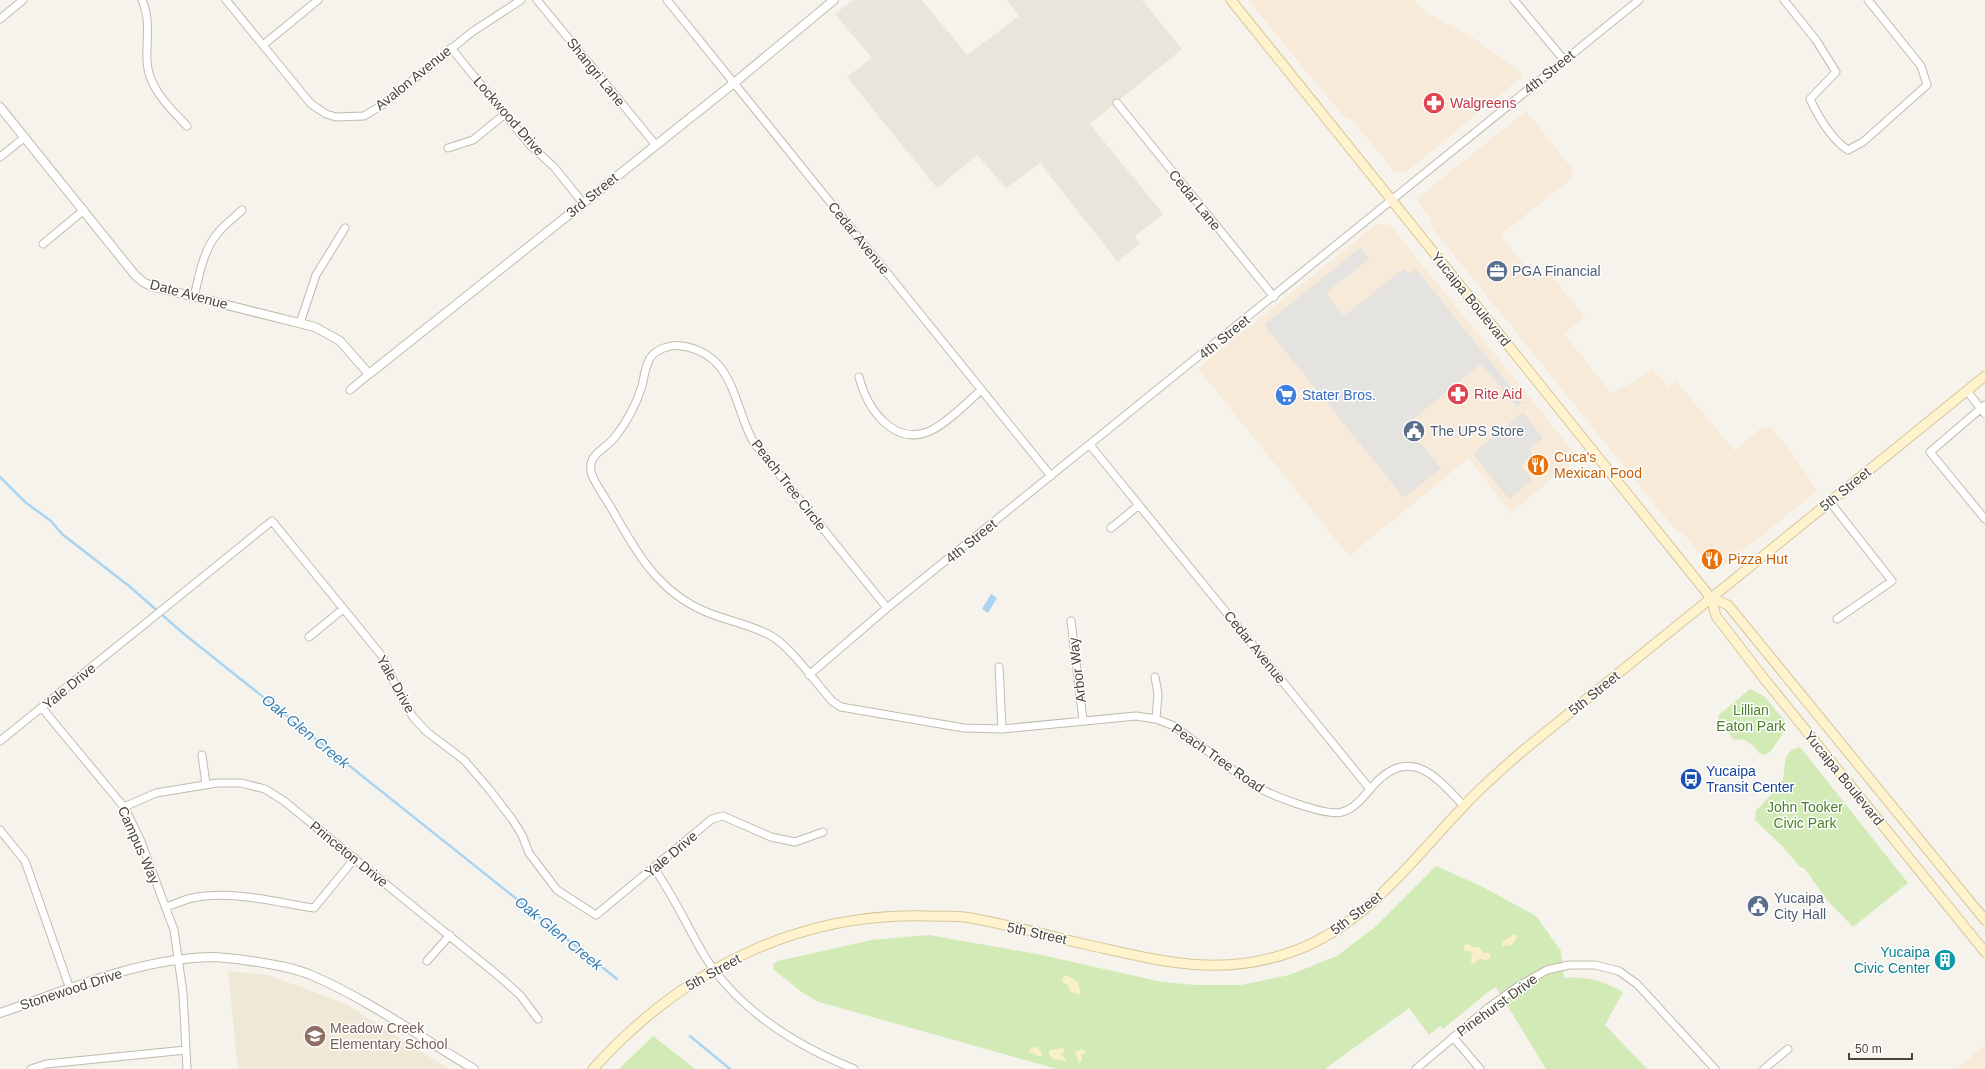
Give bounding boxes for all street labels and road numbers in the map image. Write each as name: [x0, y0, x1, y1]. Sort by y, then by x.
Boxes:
street label: Shangri Lane: [564, 35, 629, 110]
street label: Avalon Avenue: [372, 42, 454, 113]
street label: 4th Street: [1520, 47, 1578, 97]
street label: Lockwood Drive: [470, 73, 548, 159]
street label: Cedar Lane: [1166, 167, 1224, 234]
street label: 3rd Street: [563, 169, 621, 221]
street label: Cedar Avenue: [825, 199, 893, 278]
street label: Yucaipa Boulevard: [1428, 249, 1514, 349]
street label: Date Avenue: [148, 276, 230, 312]
street label: 4th Street: [1195, 312, 1253, 362]
street label: Peach Tree Circle: [748, 436, 830, 534]
street label: 5th Street: [1816, 464, 1874, 514]
street label: 4th Street: [942, 516, 1000, 566]
street label: Cedar Avenue: [1221, 608, 1289, 687]
street label: Arbor Way: [1065, 636, 1089, 704]
street label: Yale Drive: [374, 652, 419, 716]
street label: Yale Drive: [39, 660, 99, 712]
street label: 5th Street: [1565, 668, 1623, 718]
street label: Peach Tree Road: [1169, 720, 1267, 796]
street label: Yucaipa Boulevard: [1801, 728, 1887, 828]
street label: Campus Way: [115, 804, 163, 886]
street label: Princeton Drive: [307, 818, 391, 890]
street label: Yale Drive: [642, 827, 701, 881]
street label: 5th Street: [1327, 888, 1385, 938]
street label: 5th Street: [1006, 919, 1068, 947]
street label: 5th Street: [683, 950, 744, 994]
street label: Stonewood Drive: [18, 965, 124, 1013]
street label: Pinehurst Drive: [1454, 970, 1541, 1040]

